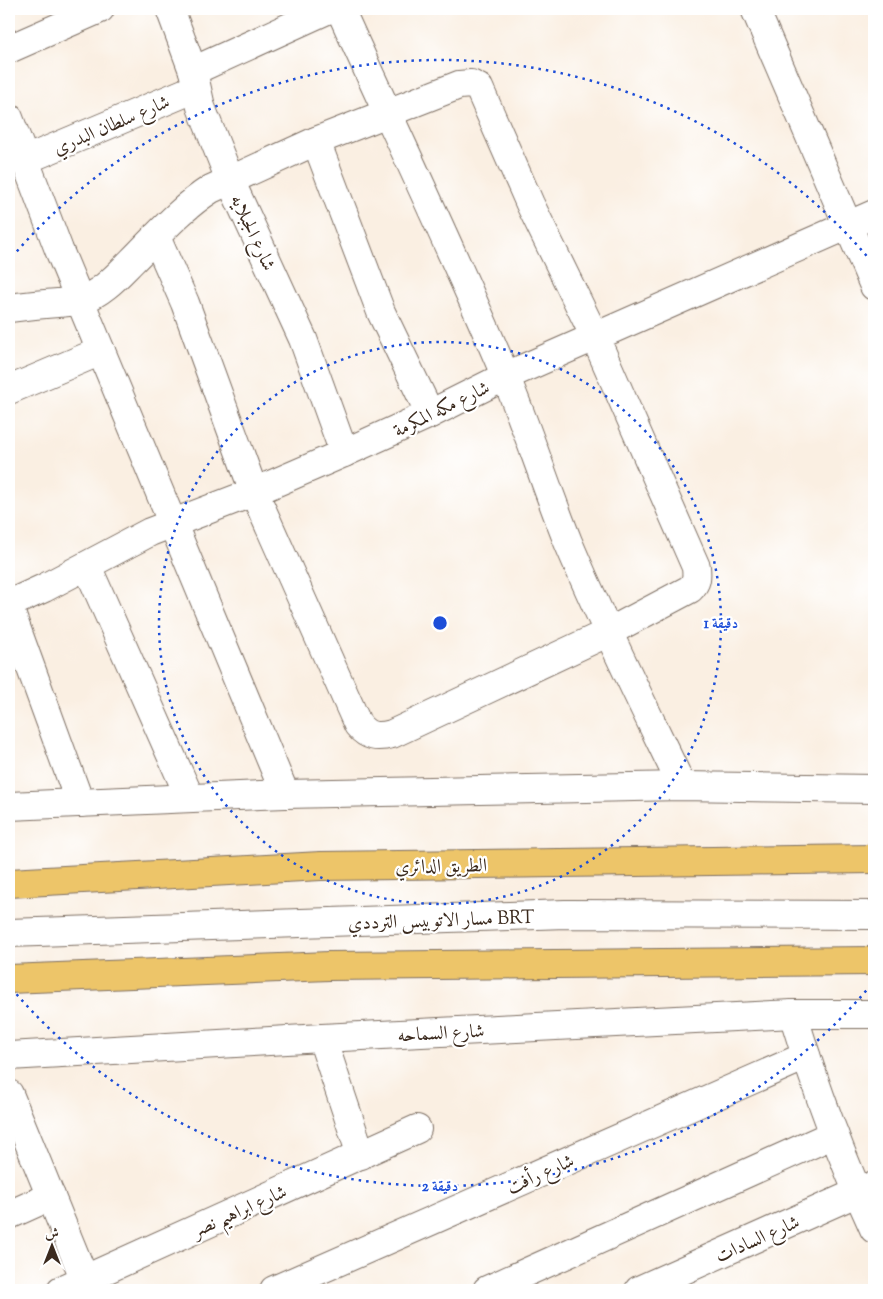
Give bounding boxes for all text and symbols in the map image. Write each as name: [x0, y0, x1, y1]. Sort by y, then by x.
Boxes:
street label: شارع سلطان البدري: [49, 90, 175, 163]
street label: شارع الجبلايه: [222, 190, 281, 276]
street label: شارع مكه المكرمة: [389, 375, 495, 445]
centre of rings: [431, 614, 449, 632]
text: 1 دقيقة: [704, 614, 738, 635]
street label: الطريق الدائري: [395, 853, 487, 882]
street label: مسار الاتوبيس الترددي BRT: [347, 905, 535, 938]
street label: شارع السماحه: [397, 1019, 485, 1050]
street label: شارع رأفت: [502, 1148, 579, 1202]
text: 2 دقيقة: [422, 1177, 458, 1198]
street label: شارع ابراهيم نصر: [186, 1179, 293, 1250]
street label: شارع السادات: [711, 1210, 805, 1271]
north arrow: [28, 1222, 78, 1272]
text: ش: [45, 1225, 59, 1245]

